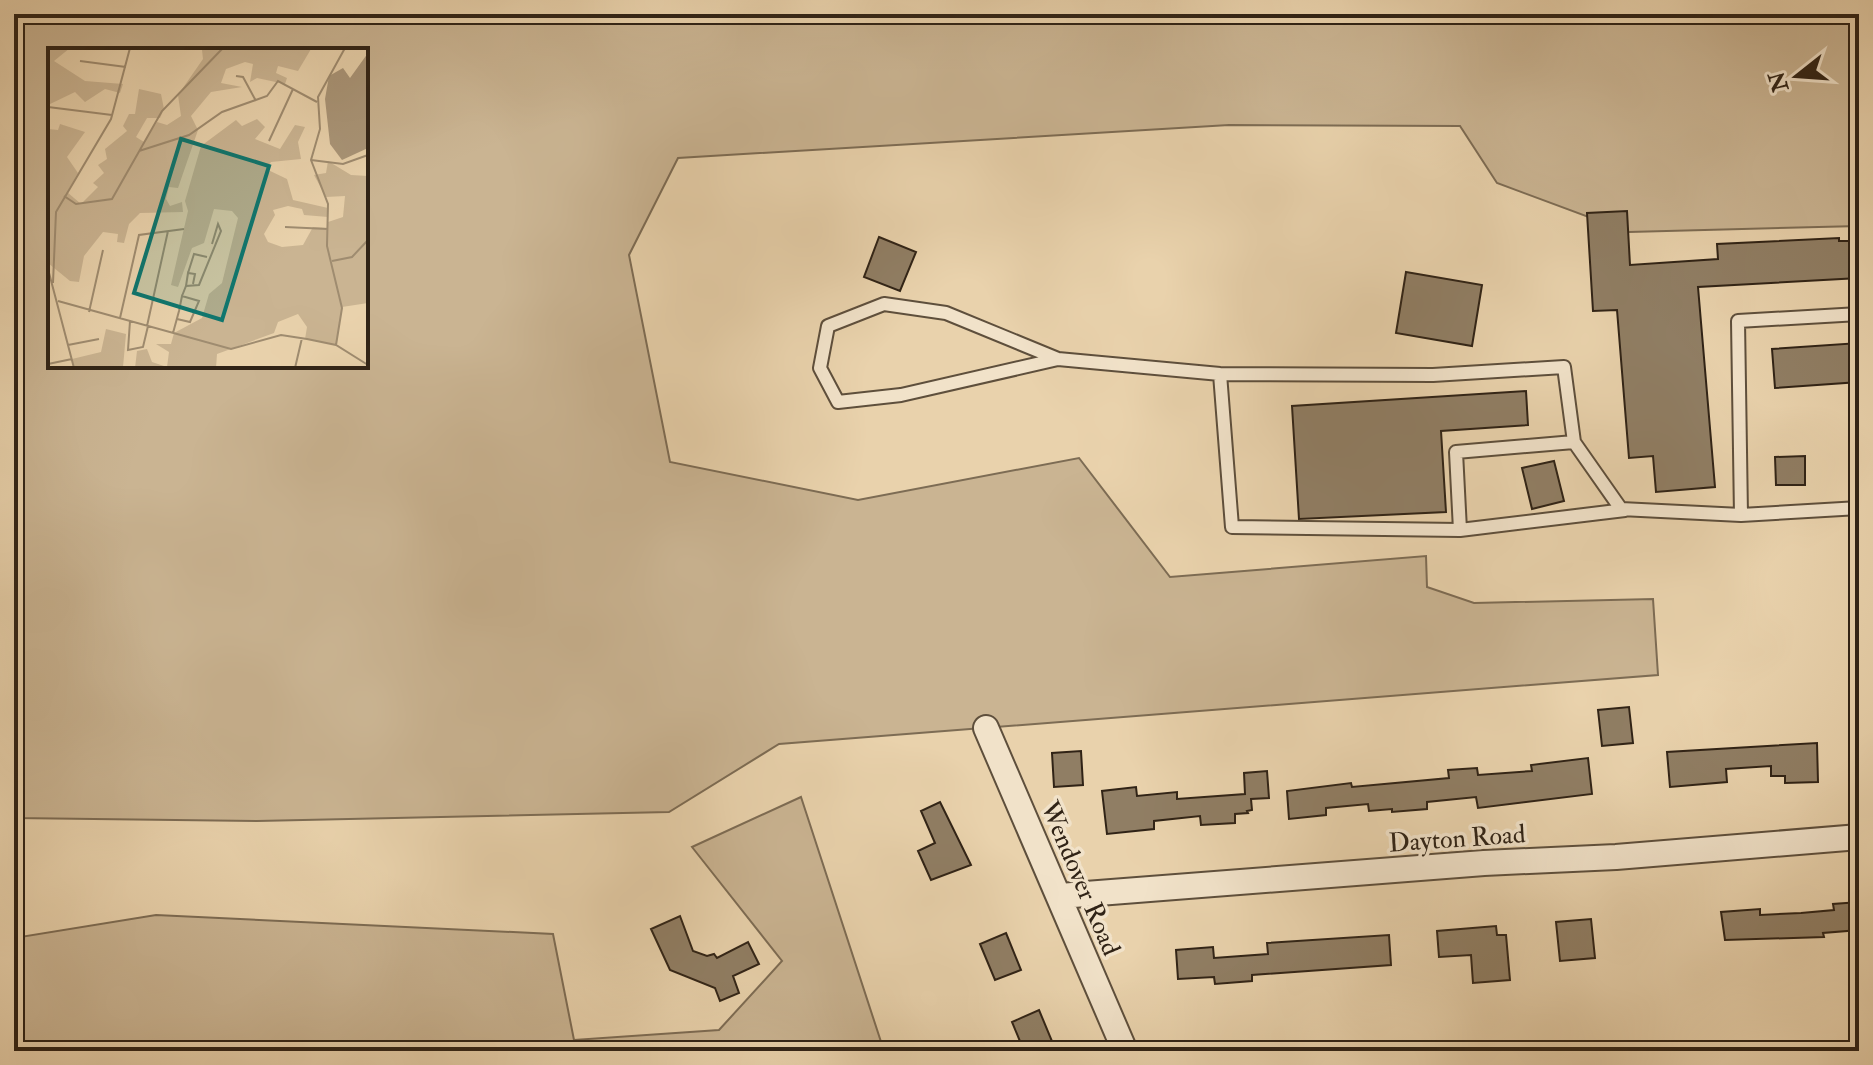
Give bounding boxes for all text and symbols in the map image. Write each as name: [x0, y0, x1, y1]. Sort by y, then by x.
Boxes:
north arrow: [1757, 36, 1837, 116]
inset map: [48, 48, 368, 368]
text: N: [1762, 68, 1795, 96]
street label: Wendover Road: [1033, 795, 1127, 961]
street label: Dayton Road: [1388, 818, 1527, 860]

